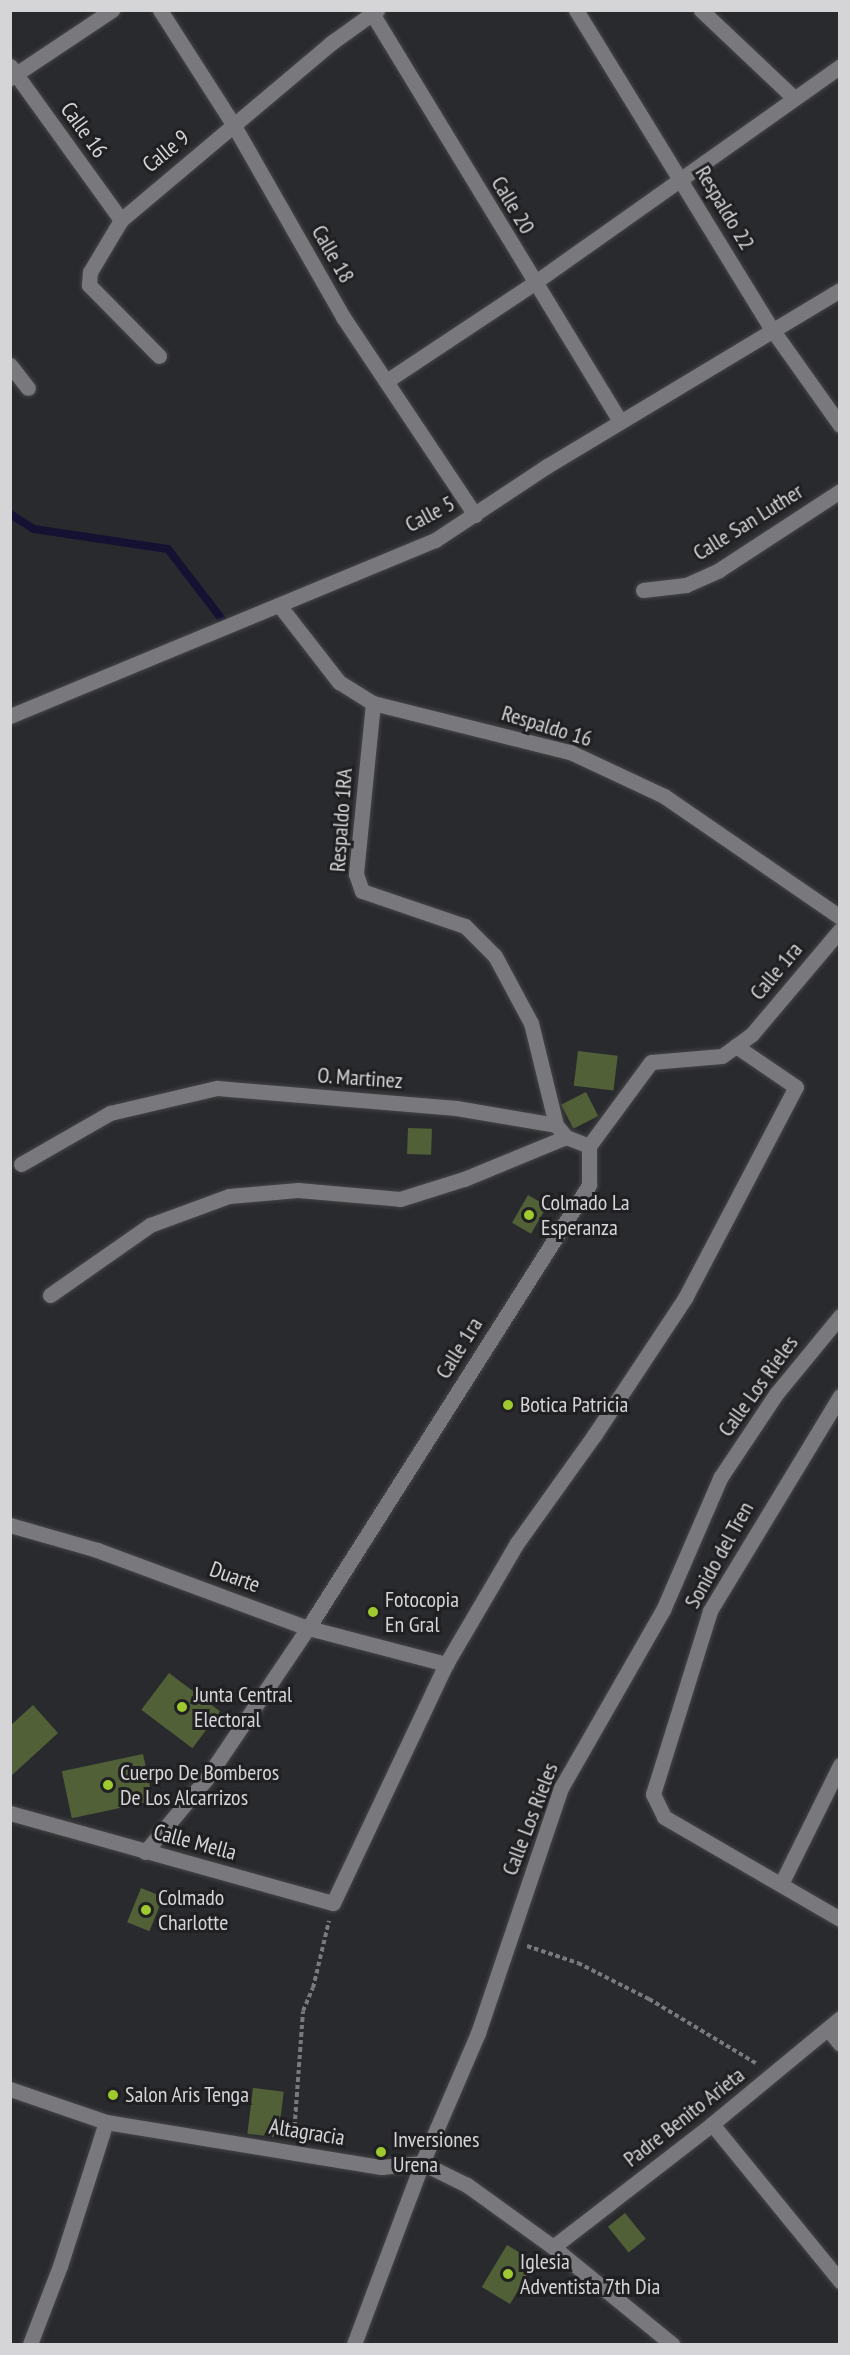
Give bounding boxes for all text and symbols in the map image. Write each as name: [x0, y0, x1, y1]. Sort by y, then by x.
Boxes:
street label: Calle 16: [55, 97, 113, 163]
street label: Calle 9: [137, 124, 195, 178]
street label: Respaldo 22: [690, 161, 760, 255]
street label: Calle 20: [486, 171, 540, 239]
street label: Calle 18: [306, 220, 360, 288]
street label: Calle San Luther: [688, 478, 808, 566]
street label: Calle 5: [401, 490, 459, 538]
street label: Respaldo 16: [499, 700, 595, 752]
street label: Respaldo 1RA: [324, 767, 358, 873]
street label: Calle 1ra: [744, 937, 808, 1005]
street label: O. Martinez: [316, 1062, 404, 1094]
place label: Colmado La Esperanza: [541, 1189, 630, 1240]
marker: Colmado La Esperanza: [522, 1208, 536, 1222]
street label: Calle 1ra: [430, 1312, 488, 1384]
street label: Calle Los Rieles: [713, 1330, 803, 1442]
place label: Botica Patricia: [520, 1392, 628, 1418]
marker: Botica Patricia: [501, 1398, 515, 1412]
street label: Sonido del Tren: [679, 1497, 759, 1613]
street label: Duarte: [206, 1556, 264, 1598]
place label: Fotocopia En Gral: [385, 1586, 459, 1638]
marker: Fotocopia En Gral: [366, 1605, 380, 1619]
place label: Junta Central Electoral: [194, 1681, 292, 1732]
marker: Junta Central Electoral: [175, 1700, 189, 1714]
place label: Cuerpo De Bomberos De Los Alcarrizos: [120, 1759, 279, 1810]
street label: Calle Los Rieles: [496, 1759, 564, 1879]
marker: Cuerpo De Bomberos De Los Alcarrizos: [101, 1778, 115, 1792]
street label: Calle Mella: [151, 1818, 239, 1866]
place label: Colmado Charlotte: [158, 1884, 228, 1936]
marker: Colmado Charlotte: [139, 1903, 153, 1917]
street label: Padre Benito Arieta: [618, 2062, 750, 2172]
place label: Salon Aris Tenga: [125, 2082, 250, 2108]
marker: Salon Aris Tenga: [106, 2088, 120, 2102]
street label: Altagracia: [267, 2113, 347, 2151]
place label: Inversiones Urena: [393, 2126, 479, 2178]
marker: Inversiones Urena: [374, 2145, 388, 2159]
place label: Iglesia Adventista 7th Dia: [520, 2248, 660, 2300]
marker: Iglesia Adventista 7th Dia: [501, 2267, 515, 2281]

